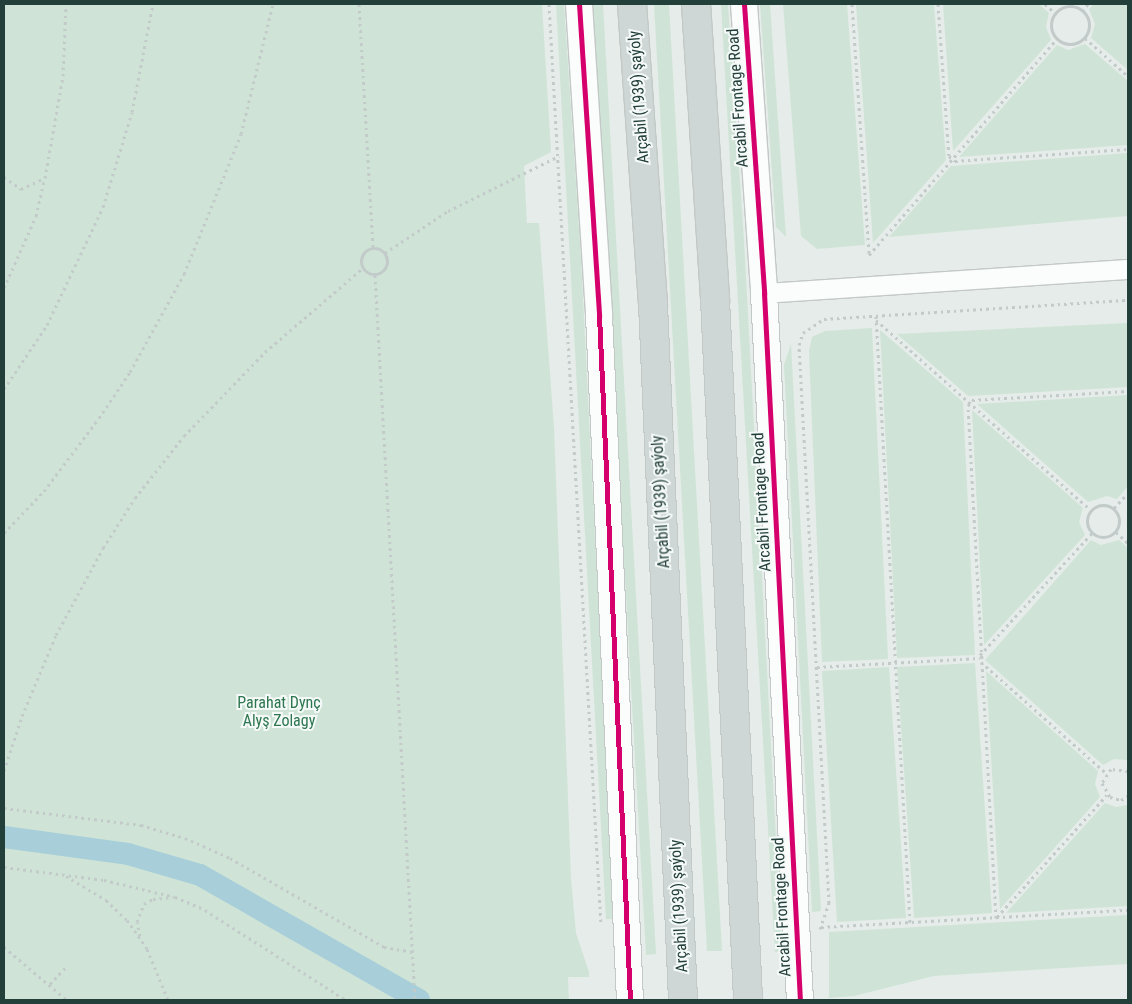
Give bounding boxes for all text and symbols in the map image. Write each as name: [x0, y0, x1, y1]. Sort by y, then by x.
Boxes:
street label: Arcabil Frontage Road: [724, 28, 752, 168]
street label: Arçabil (1939) şaýoly: [625, 30, 653, 164]
street label: Arcabil Frontage Road: [749, 432, 775, 572]
street label: Arçabil (1939) şaýoly: [648, 435, 674, 569]
park label: Parahat Dynç Alyş Zolagy: [237, 693, 321, 731]
street label: Arcabil Frontage Road: [769, 837, 795, 977]
street label: Arçabil (1939) şaýoly: [666, 839, 692, 973]

